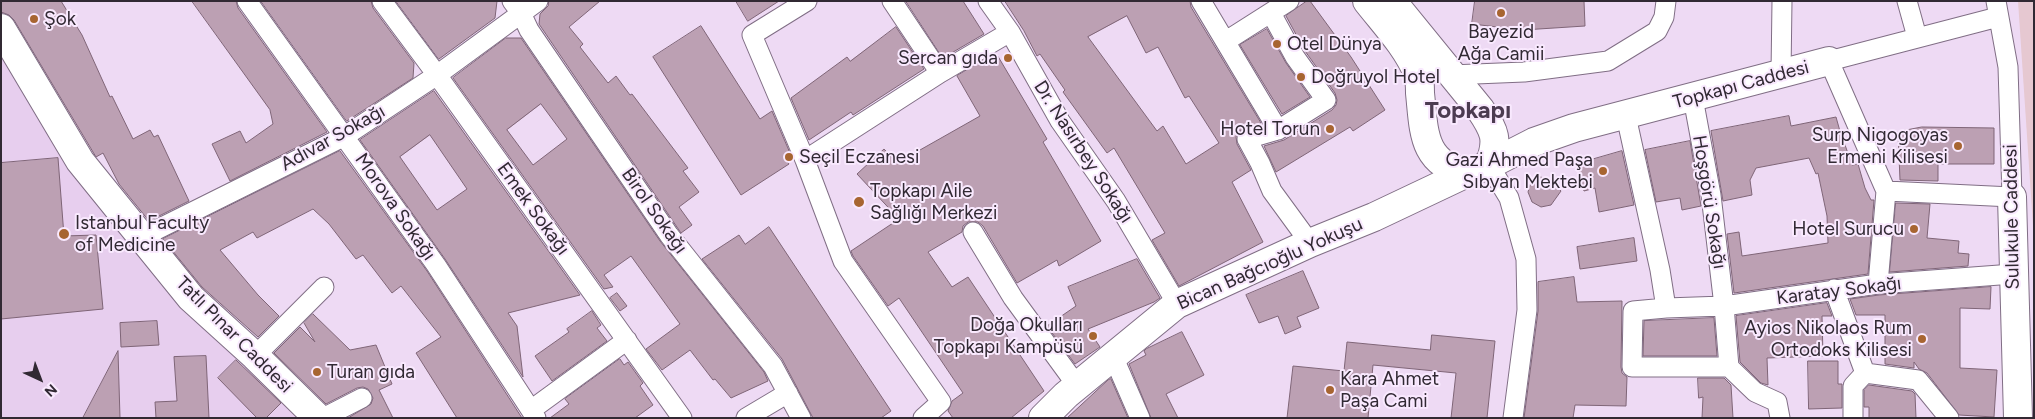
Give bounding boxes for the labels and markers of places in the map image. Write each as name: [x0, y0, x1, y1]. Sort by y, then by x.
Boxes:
marker: Bayezid Ağa Camii: [1495, 7, 1507, 19]
place label: Şok: [44, 8, 76, 30]
marker: Şok: [28, 13, 40, 25]
place label: Bayezid Ağa Camii: [1458, 21, 1544, 65]
place label: Otel Dünya: [1287, 33, 1382, 55]
marker: Otel Dünya: [1271, 38, 1283, 50]
place label: Sercan gıda: [898, 47, 998, 69]
marker: Sercan gıda: [1002, 52, 1014, 64]
place label: Doğruyol Hotel: [1311, 66, 1440, 88]
marker: Doğruyol Hotel: [1295, 71, 1307, 83]
place label: Hotel Torun: [1220, 118, 1320, 140]
marker: Hotel Torun: [1324, 123, 1336, 135]
place label: Surp Nigogoyas Ermeni Kilisesi: [1812, 124, 1948, 168]
marker: Surp Nigogoyas Ermeni Kilisesi: [1952, 140, 1964, 152]
place label: Seçil Eczanesi: [799, 146, 919, 168]
place label: Gazi Ahmed Paşa Sıbyan Mektebi: [1445, 149, 1593, 193]
marker: Seçil Eczanesi: [783, 151, 795, 163]
marker: Gazi Ahmed Paşa Sıbyan Mektebi: [1597, 165, 1609, 177]
place label: Topkapı Aile Sağlığı Merkezi: [870, 180, 997, 224]
marker: Topkapı Aile Sağlığı Merkezi: [852, 195, 866, 209]
place label: Istanbul Faculty of Medicine: [75, 212, 209, 256]
place label: Hotel Surucu: [1792, 218, 1904, 240]
marker: Hotel Surucu: [1908, 223, 1920, 235]
marker: Istanbul Faculty of Medicine: [57, 227, 71, 241]
place label: Doğa Okulları Topkapı Kampüsü: [934, 314, 1083, 358]
place label: Ayios Nikolaos Rum Ortodoks Kilisesi: [1744, 317, 1912, 361]
marker: Doğa Okulları Topkapı Kampüsü: [1087, 330, 1099, 342]
marker: Ayios Nikolaos Rum Ortodoks Kilisesi: [1916, 333, 1928, 345]
place label: Turan gıda: [327, 361, 415, 383]
marker: Turan gıda: [311, 366, 323, 378]
place label: Kara Ahmet Paşa Cami: [1340, 368, 1439, 412]
marker: Kara Ahmet Paşa Cami: [1324, 384, 1336, 396]

